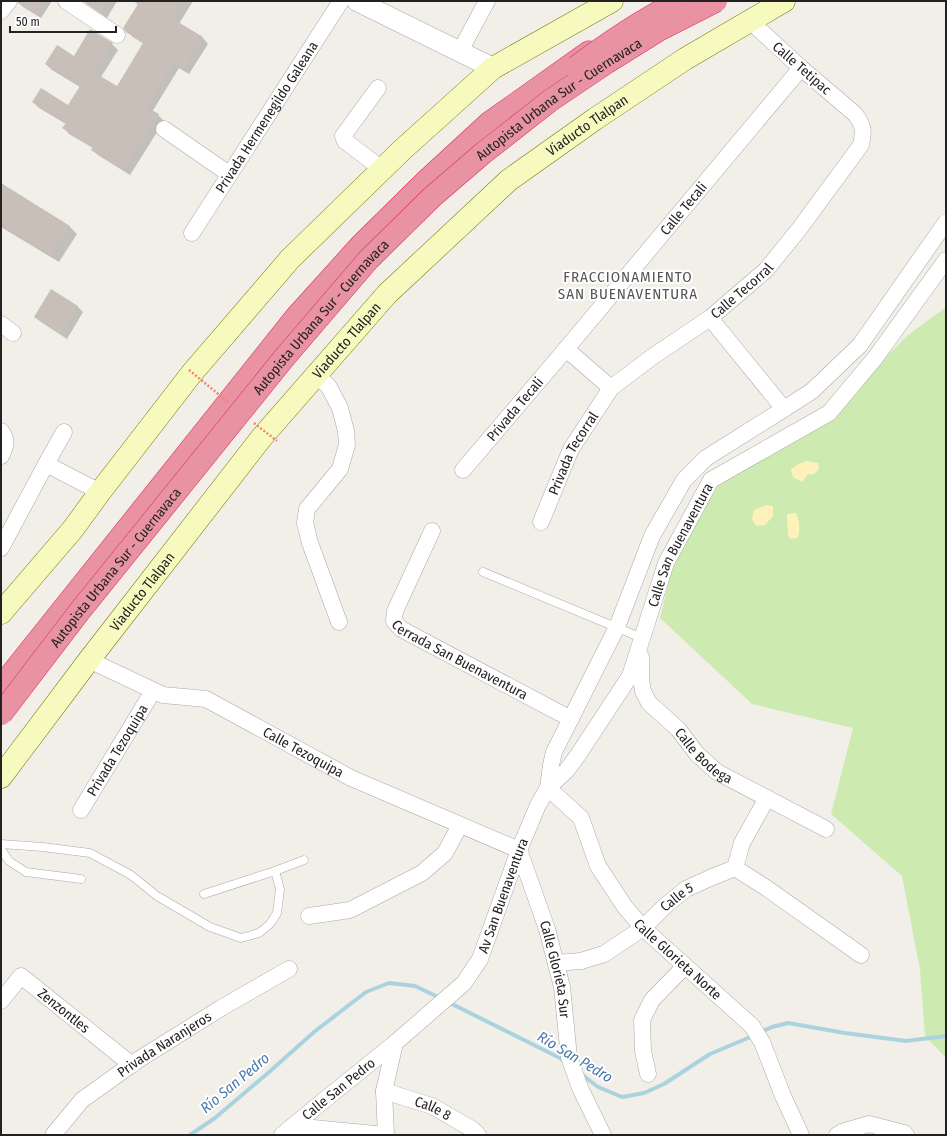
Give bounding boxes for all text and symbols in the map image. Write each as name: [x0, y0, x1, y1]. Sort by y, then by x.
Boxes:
scale bar: [10, 8, 116, 34]
text: 50 m: [16, 15, 40, 29]
street label: Autopista Urbana Sur - Cuernavaca: [473, 35, 645, 164]
street label: Privada Hermenegildo Galeana: [212, 38, 322, 196]
street label: Calle Tetipac: [769, 38, 834, 98]
street label: Viaducto Tlalpan: [543, 91, 631, 160]
street label: Calle Tecali: [657, 179, 711, 239]
street label: Autopista Urbana Sur - Cuernavaca: [250, 236, 393, 398]
street label: Calle Tecorral: [707, 260, 777, 323]
district label: FRACCIONAMIENTO SAN BUENAVENTURA: [558, 268, 698, 303]
street label: Viaducto Tlalpan: [309, 299, 385, 382]
street label: Privada Tecali: [483, 374, 547, 445]
street label: Privada Tecorral: [545, 409, 602, 497]
street label: Calle San Buenaventura: [645, 480, 717, 609]
street label: Autopista Urbana Sur - Cuernavaca: [47, 484, 185, 651]
street label: Viaducto Tlalpan: [106, 549, 178, 635]
street label: Cerrada San Buenaventura: [388, 616, 530, 704]
street label: Privada Tezoquipa: [83, 701, 152, 799]
street label: Calle Tezoquipa: [260, 724, 347, 781]
street label: Calle Bodega: [671, 725, 735, 788]
street label: Av San Buenaventura: [475, 836, 532, 956]
street label: Calle 5: [657, 879, 696, 915]
street label: Calle Glorieta Norte: [630, 916, 725, 1004]
street label: Calle Glorieta Sur: [536, 918, 573, 1019]
street label: Zenzontles: [34, 985, 93, 1037]
street label: Privada Naranjeros: [114, 1008, 215, 1081]
water label: Río San Pedro: [534, 1028, 616, 1087]
water label: Río San Pedro: [197, 1049, 273, 1117]
street label: Calle San Pedro: [299, 1055, 379, 1124]
street label: Calle 8: [413, 1093, 454, 1124]

